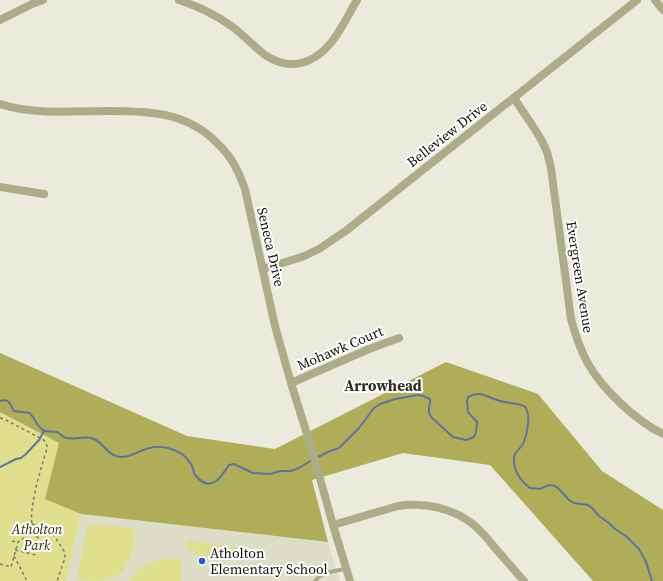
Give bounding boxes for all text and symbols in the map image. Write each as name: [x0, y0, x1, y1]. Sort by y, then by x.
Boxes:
street label: Belleview Drive: [403, 96, 491, 172]
street label: Seneca Drive: [252, 205, 290, 289]
street label: Evergreen Avenue: [561, 220, 599, 334]
street label: Mohawk Court: [294, 321, 387, 375]
district label: Arrowhead: [344, 375, 422, 396]
park label: Atholton Park: [11, 519, 63, 555]
place label: Atholton Elementary School: [210, 543, 328, 579]
marker: Atholton Elementary School: [197, 556, 207, 566]

